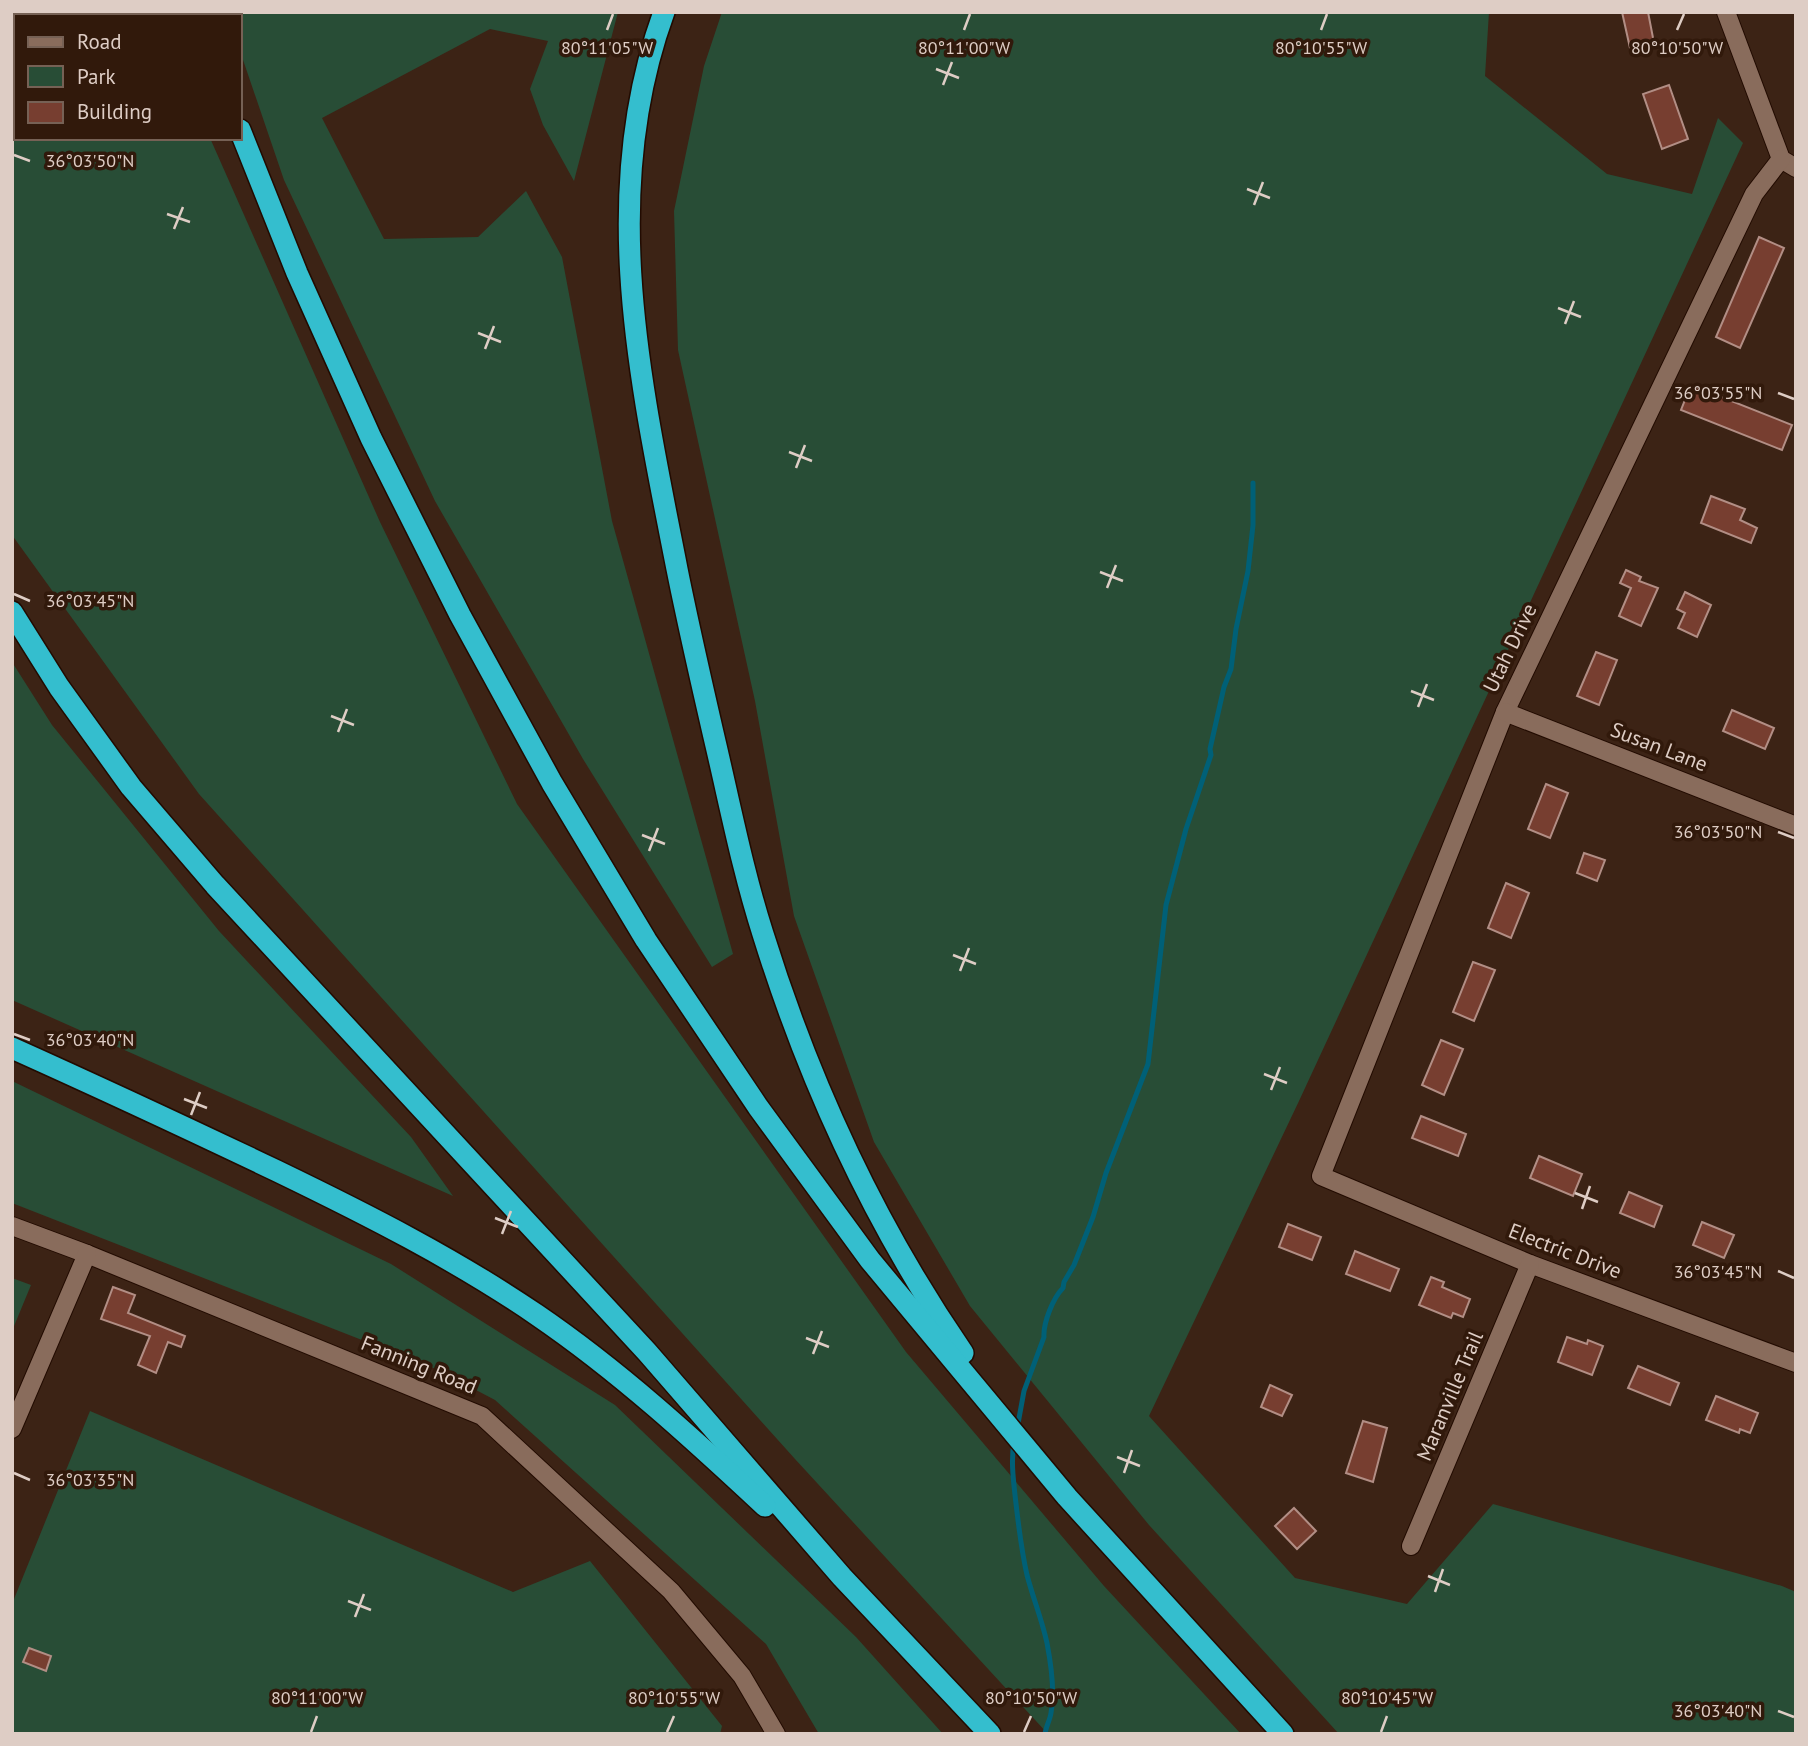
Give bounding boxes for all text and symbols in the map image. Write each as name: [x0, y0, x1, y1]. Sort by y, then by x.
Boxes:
legend: [14, 14, 242, 140]
text: Road: [77, 28, 121, 55]
text: 80°11'05"W: [561, 36, 653, 59]
text: 80°11'00"W: [918, 36, 1010, 59]
text: 80°10'55"W: [1275, 36, 1367, 59]
text: 80°10'50"W: [1631, 36, 1723, 59]
text: Park: [77, 63, 116, 90]
text: Building: [77, 98, 152, 125]
text: 36°03'50"N: [46, 149, 134, 172]
text: 36°03'55"N: [1674, 381, 1762, 404]
text: 36°03'45"N: [46, 589, 134, 612]
street label: Utah Drive: [1477, 599, 1543, 697]
street label: Susan Lane: [1607, 716, 1712, 777]
text: 36°03'50"N: [1674, 820, 1762, 843]
text: 36°03'40"N: [46, 1028, 134, 1051]
street label: Electric Drive: [1505, 1217, 1625, 1284]
text: 36°03'45"N: [1674, 1260, 1762, 1283]
street label: Maranville Trail: [1410, 1327, 1489, 1465]
street label: Fanning Road: [357, 1329, 481, 1400]
text: 36°03'35"N: [46, 1468, 134, 1491]
text: 80°11'00"W: [271, 1686, 363, 1709]
text: 80°10'55"W: [628, 1686, 720, 1709]
text: 80°10'50"W: [985, 1686, 1077, 1709]
text: 80°10'45"W: [1341, 1686, 1433, 1709]
text: 36°03'40"N: [1674, 1699, 1762, 1722]

